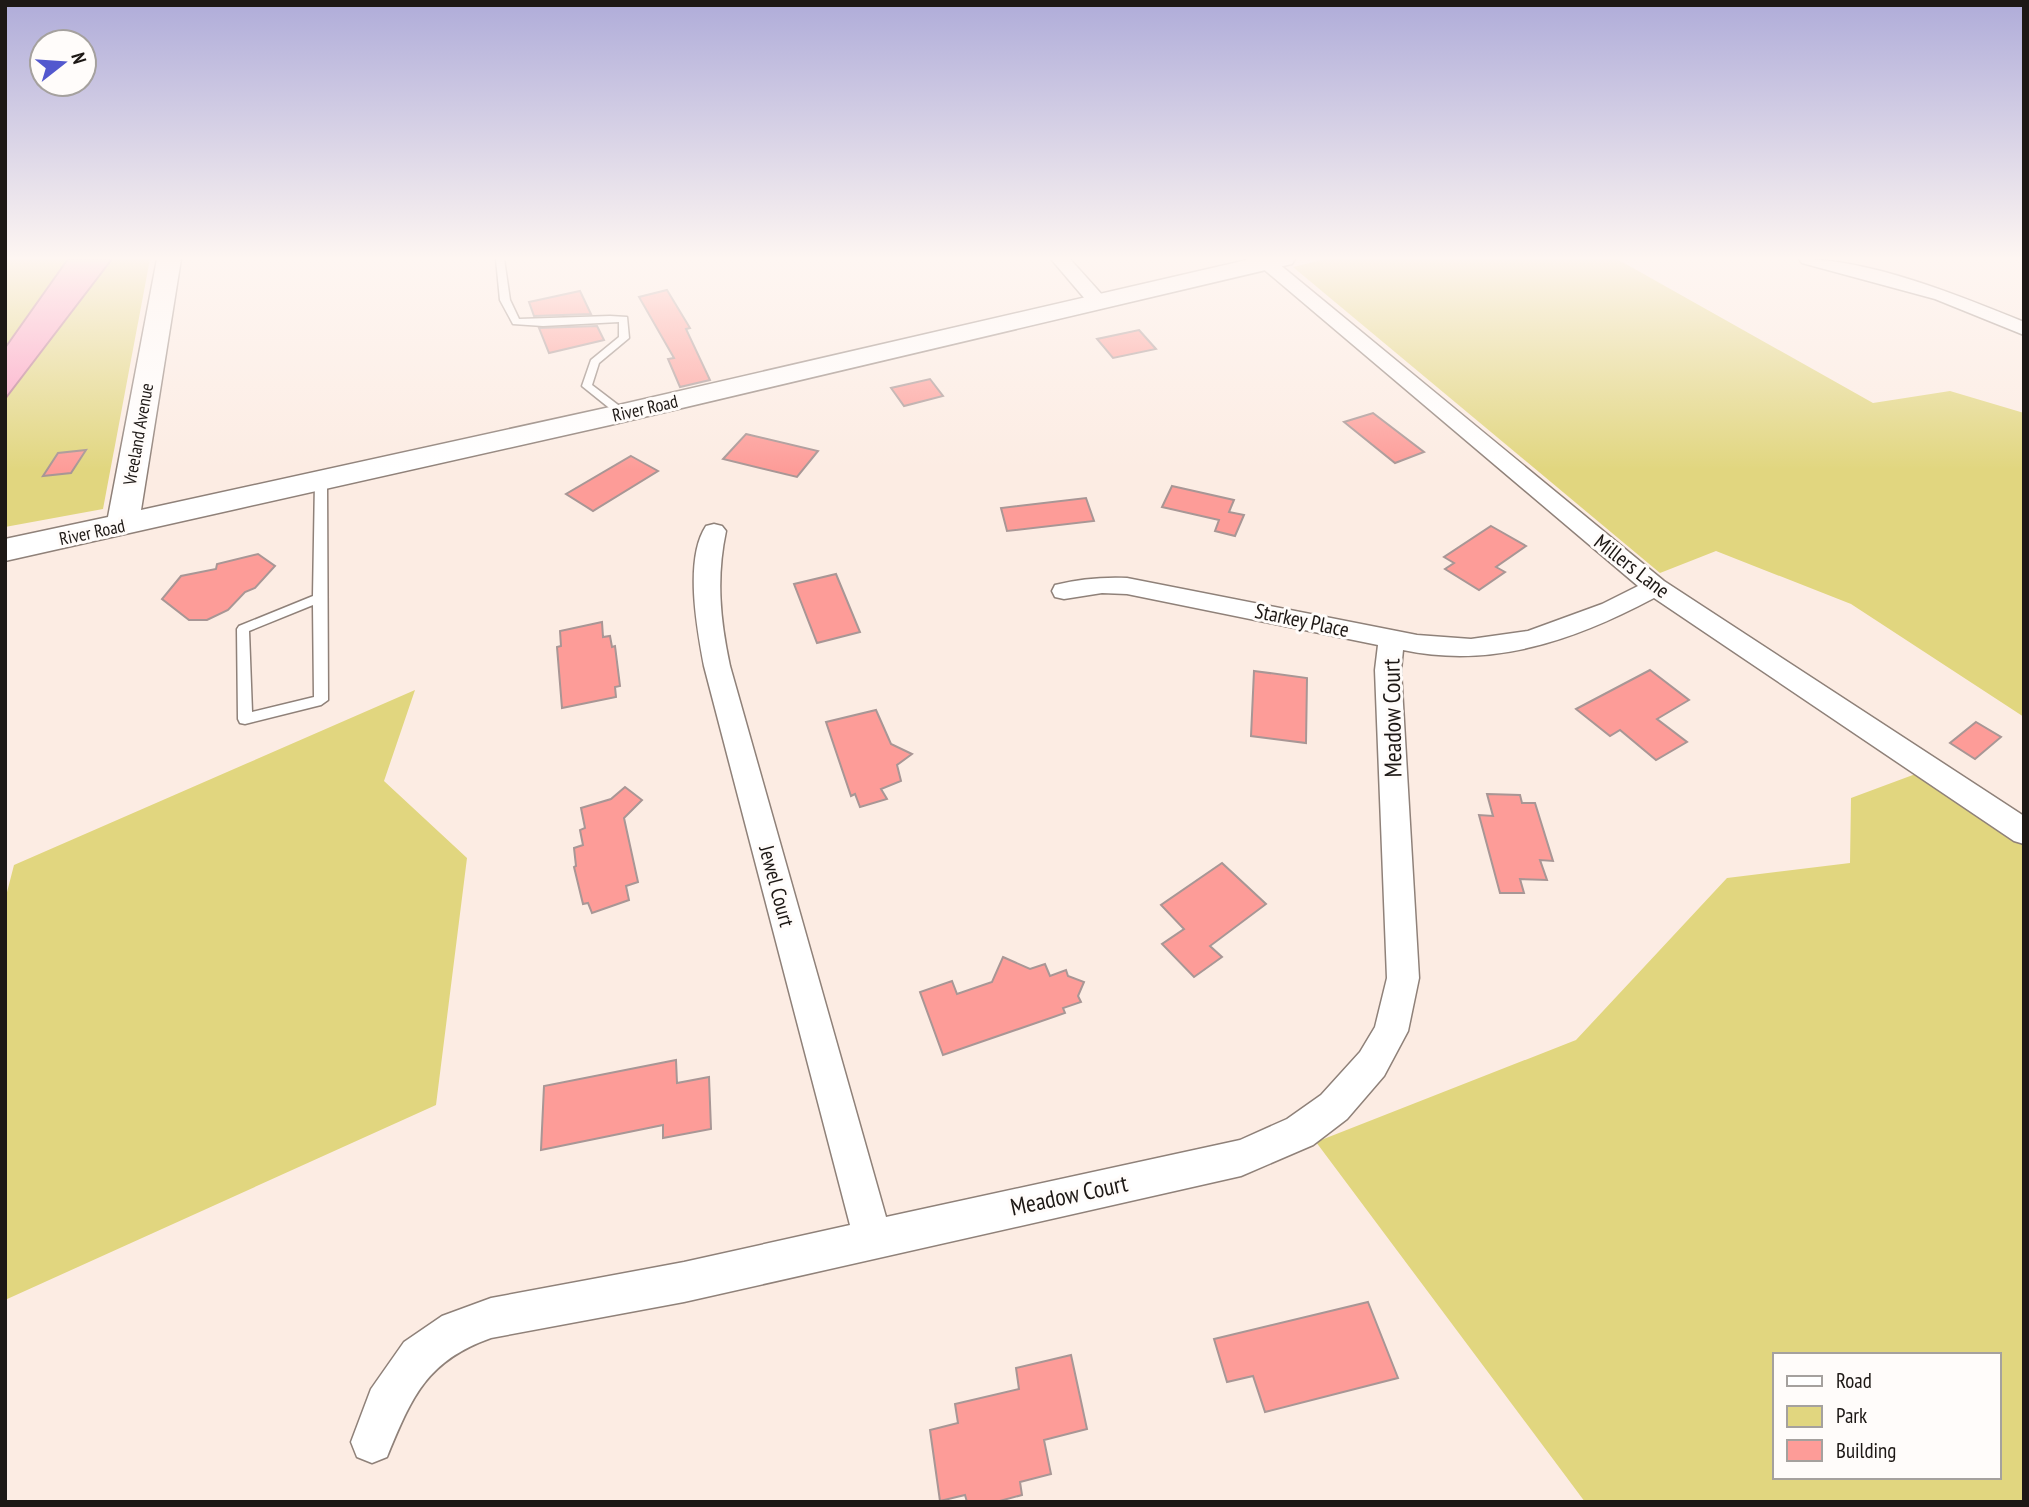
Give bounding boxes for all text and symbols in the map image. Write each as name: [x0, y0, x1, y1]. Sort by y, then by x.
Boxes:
north arrow: [28, 28, 98, 98]
text: N: [66, 50, 92, 66]
street label: Vreeland Avenue: [118, 381, 158, 488]
street label: River Road: [610, 389, 680, 427]
street label: River Road: [57, 514, 127, 550]
street label: Millers Lane: [1589, 528, 1675, 604]
street label: Starkey Place: [1253, 597, 1351, 643]
street label: Meadow Court: [1375, 658, 1409, 778]
street label: Jewel Court: [753, 841, 801, 930]
street label: Meadow Court: [1008, 1167, 1131, 1223]
legend: [1773, 1353, 2001, 1479]
text: Road: [1836, 1367, 1872, 1394]
text: Park: [1836, 1402, 1867, 1429]
text: Building: [1836, 1437, 1896, 1464]

